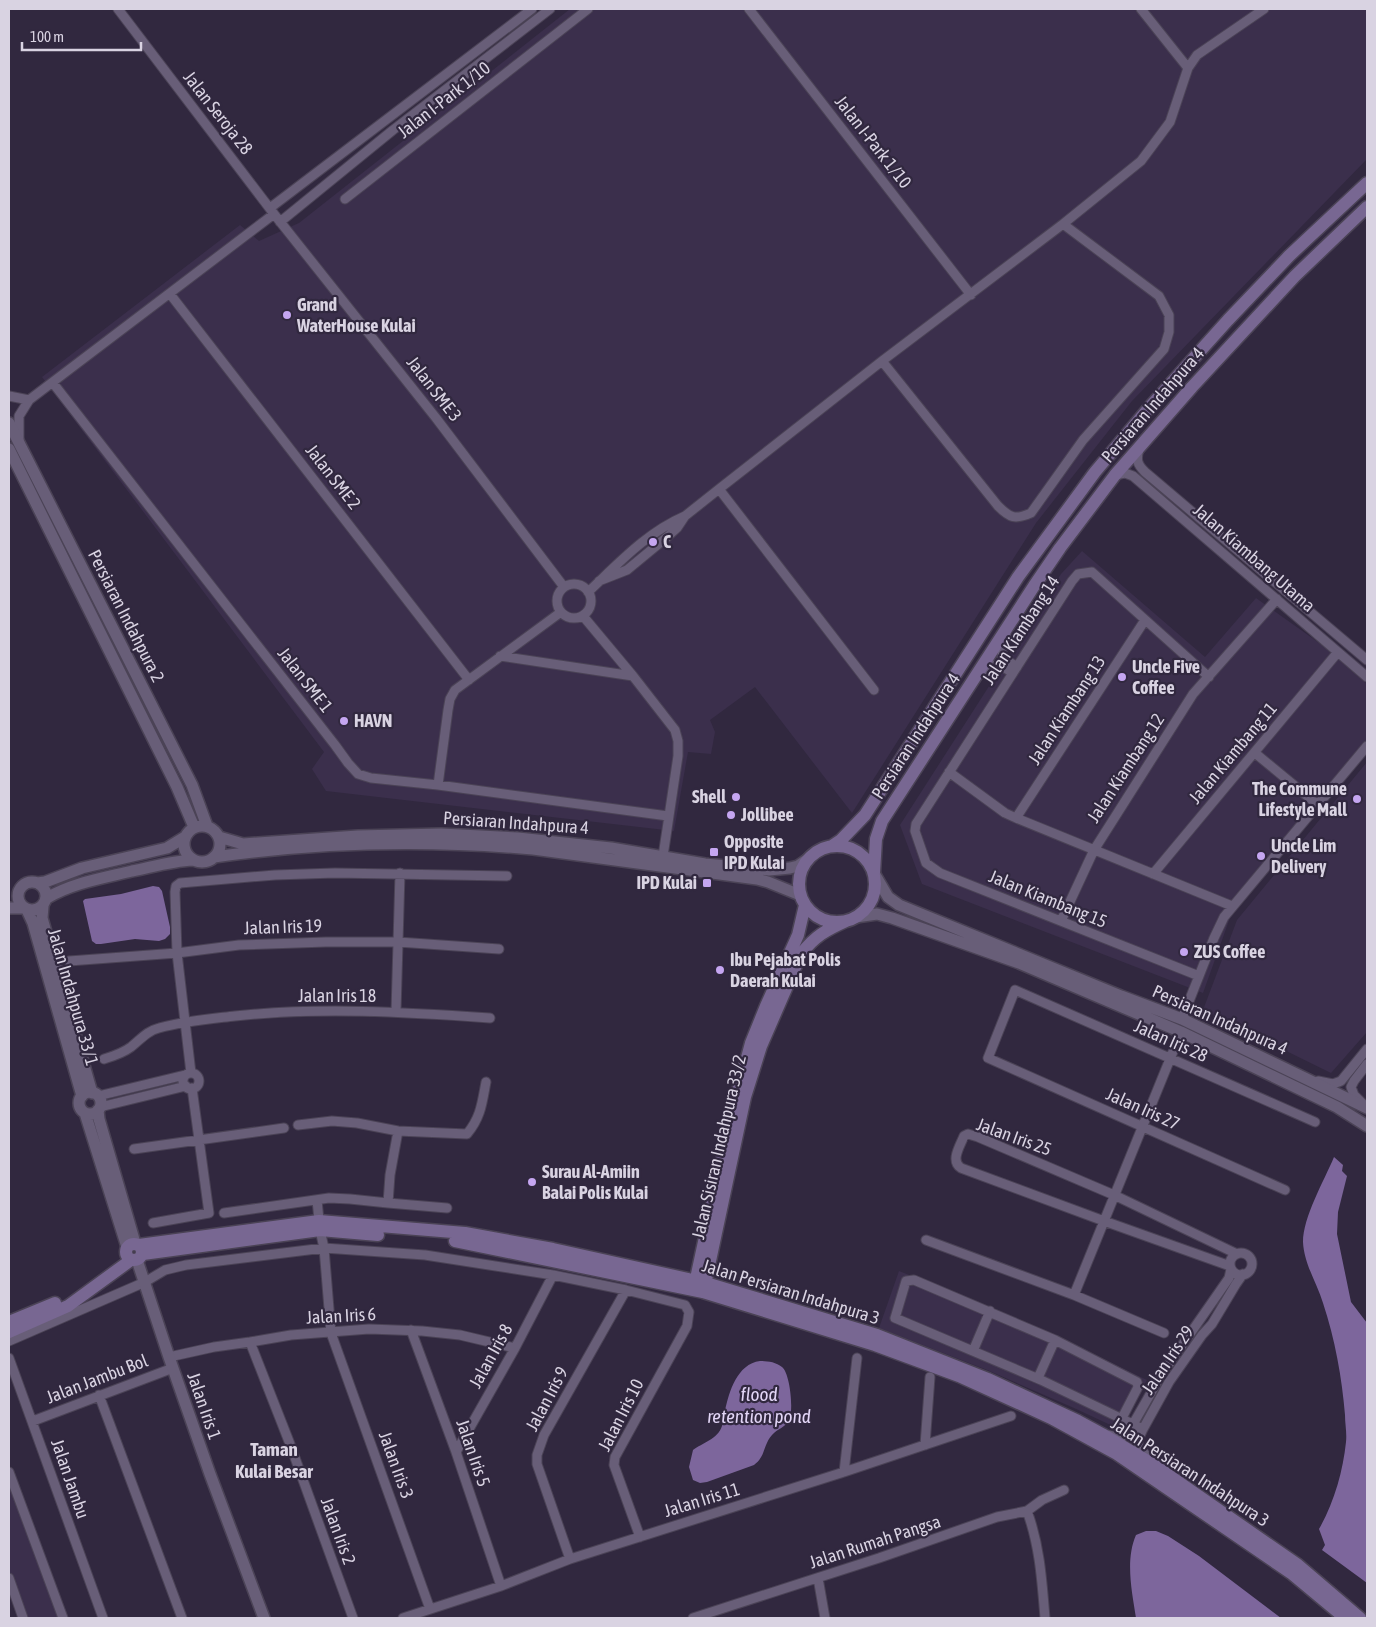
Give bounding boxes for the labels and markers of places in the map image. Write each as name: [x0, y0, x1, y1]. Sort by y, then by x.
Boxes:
place label: Grand WaterHouse Kulai: [296, 294, 416, 336]
marker: Grand WaterHouse Kulai: [281, 309, 293, 321]
place label: C: [663, 531, 671, 552]
marker: C: [647, 536, 659, 548]
place label: Uncle Five Coffee: [1132, 656, 1200, 698]
marker: Uncle Five Coffee: [1116, 671, 1128, 683]
place label: HAVN: [354, 710, 392, 731]
marker: HAVN: [338, 715, 350, 727]
place label: The Commune Lifestyle Mall: [1252, 778, 1347, 820]
place label: Shell: [692, 786, 726, 807]
marker: Shell: [730, 791, 742, 803]
marker: The Commune Lifestyle Mall: [1351, 793, 1363, 805]
place label: Jollibee: [740, 804, 794, 825]
marker: Jollibee: [725, 809, 737, 821]
place label: Opposite IPD Kulai: [724, 831, 785, 873]
place label: Uncle Lim Delivery: [1271, 835, 1336, 877]
marker: Opposite IPD Kulai: [708, 846, 720, 858]
marker: Uncle Lim Delivery: [1255, 850, 1267, 862]
place label: IPD Kulai: [636, 872, 697, 893]
marker: IPD Kulai: [701, 877, 713, 889]
place label: ZUS Coffee: [1194, 941, 1265, 962]
marker: ZUS Coffee: [1178, 946, 1190, 958]
place label: Ibu Pejabat Polis Daerah Kulai: [730, 949, 841, 991]
marker: Ibu Pejabat Polis Daerah Kulai: [714, 964, 726, 976]
place label: Surau Al-Amiin Balai Polis Kulai: [542, 1161, 648, 1203]
marker: Surau Al-Amiin Balai Polis Kulai: [526, 1176, 538, 1188]

